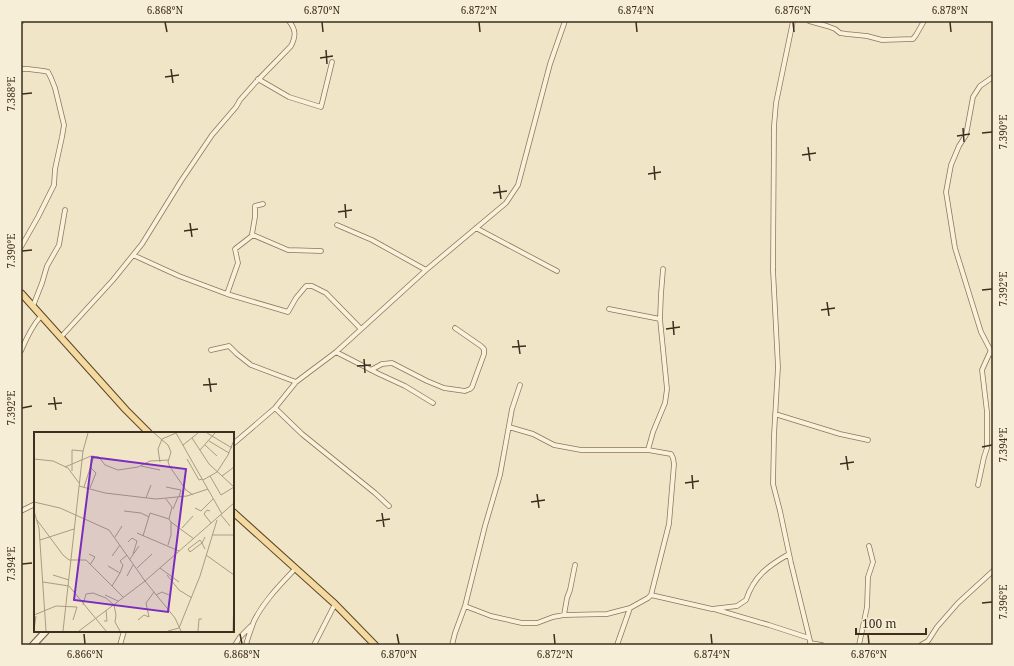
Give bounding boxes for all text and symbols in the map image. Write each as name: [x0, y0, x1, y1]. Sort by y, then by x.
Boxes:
text: 6.868°N: [147, 3, 184, 17]
text: 6.870°N: [304, 3, 341, 17]
text: 6.872°N: [461, 3, 498, 17]
text: 6.874°N: [618, 3, 655, 17]
text: 6.876°N: [775, 3, 812, 17]
text: 6.878°N: [932, 3, 969, 17]
text: 7.388°E: [4, 76, 18, 112]
text: 7.390°E: [996, 114, 1010, 150]
text: 7.390°E: [4, 233, 18, 269]
text: 7.392°E: [996, 271, 1010, 307]
text: 7.392°E: [4, 390, 18, 426]
text: 7.394°E: [996, 427, 1010, 463]
inset map: [34, 432, 234, 632]
text: 7.394°E: [4, 546, 18, 582]
text: 7.396°E: [996, 584, 1010, 620]
scale bar: [856, 610, 926, 636]
text: 100 m: [862, 615, 897, 632]
text: 6.866°N: [67, 647, 104, 661]
text: 6.868°N: [224, 647, 261, 661]
text: 6.870°N: [381, 647, 418, 661]
text: 6.872°N: [537, 647, 574, 661]
text: 6.874°N: [694, 647, 731, 661]
text: 6.876°N: [851, 647, 888, 661]

